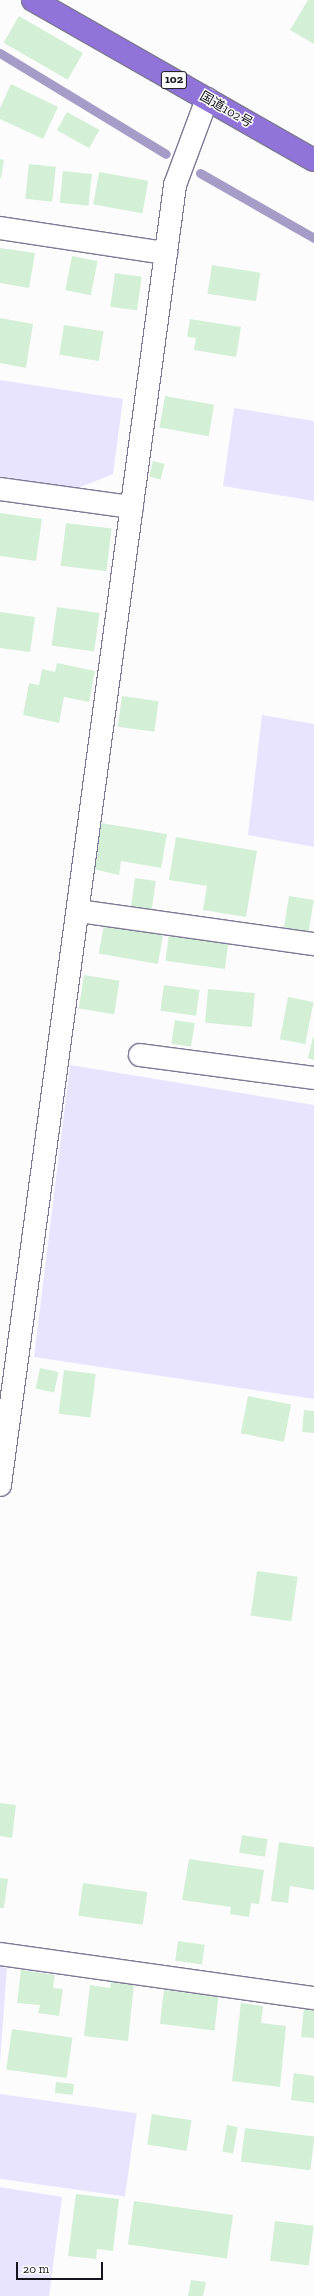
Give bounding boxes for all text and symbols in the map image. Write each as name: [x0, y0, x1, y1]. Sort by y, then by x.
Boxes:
road number: 102: [160, 70, 188, 90]
street label: 国道102号: [197, 89, 255, 131]
scale bar: [18, 2254, 105, 2280]
text: 20 m: [23, 2262, 49, 2276]

